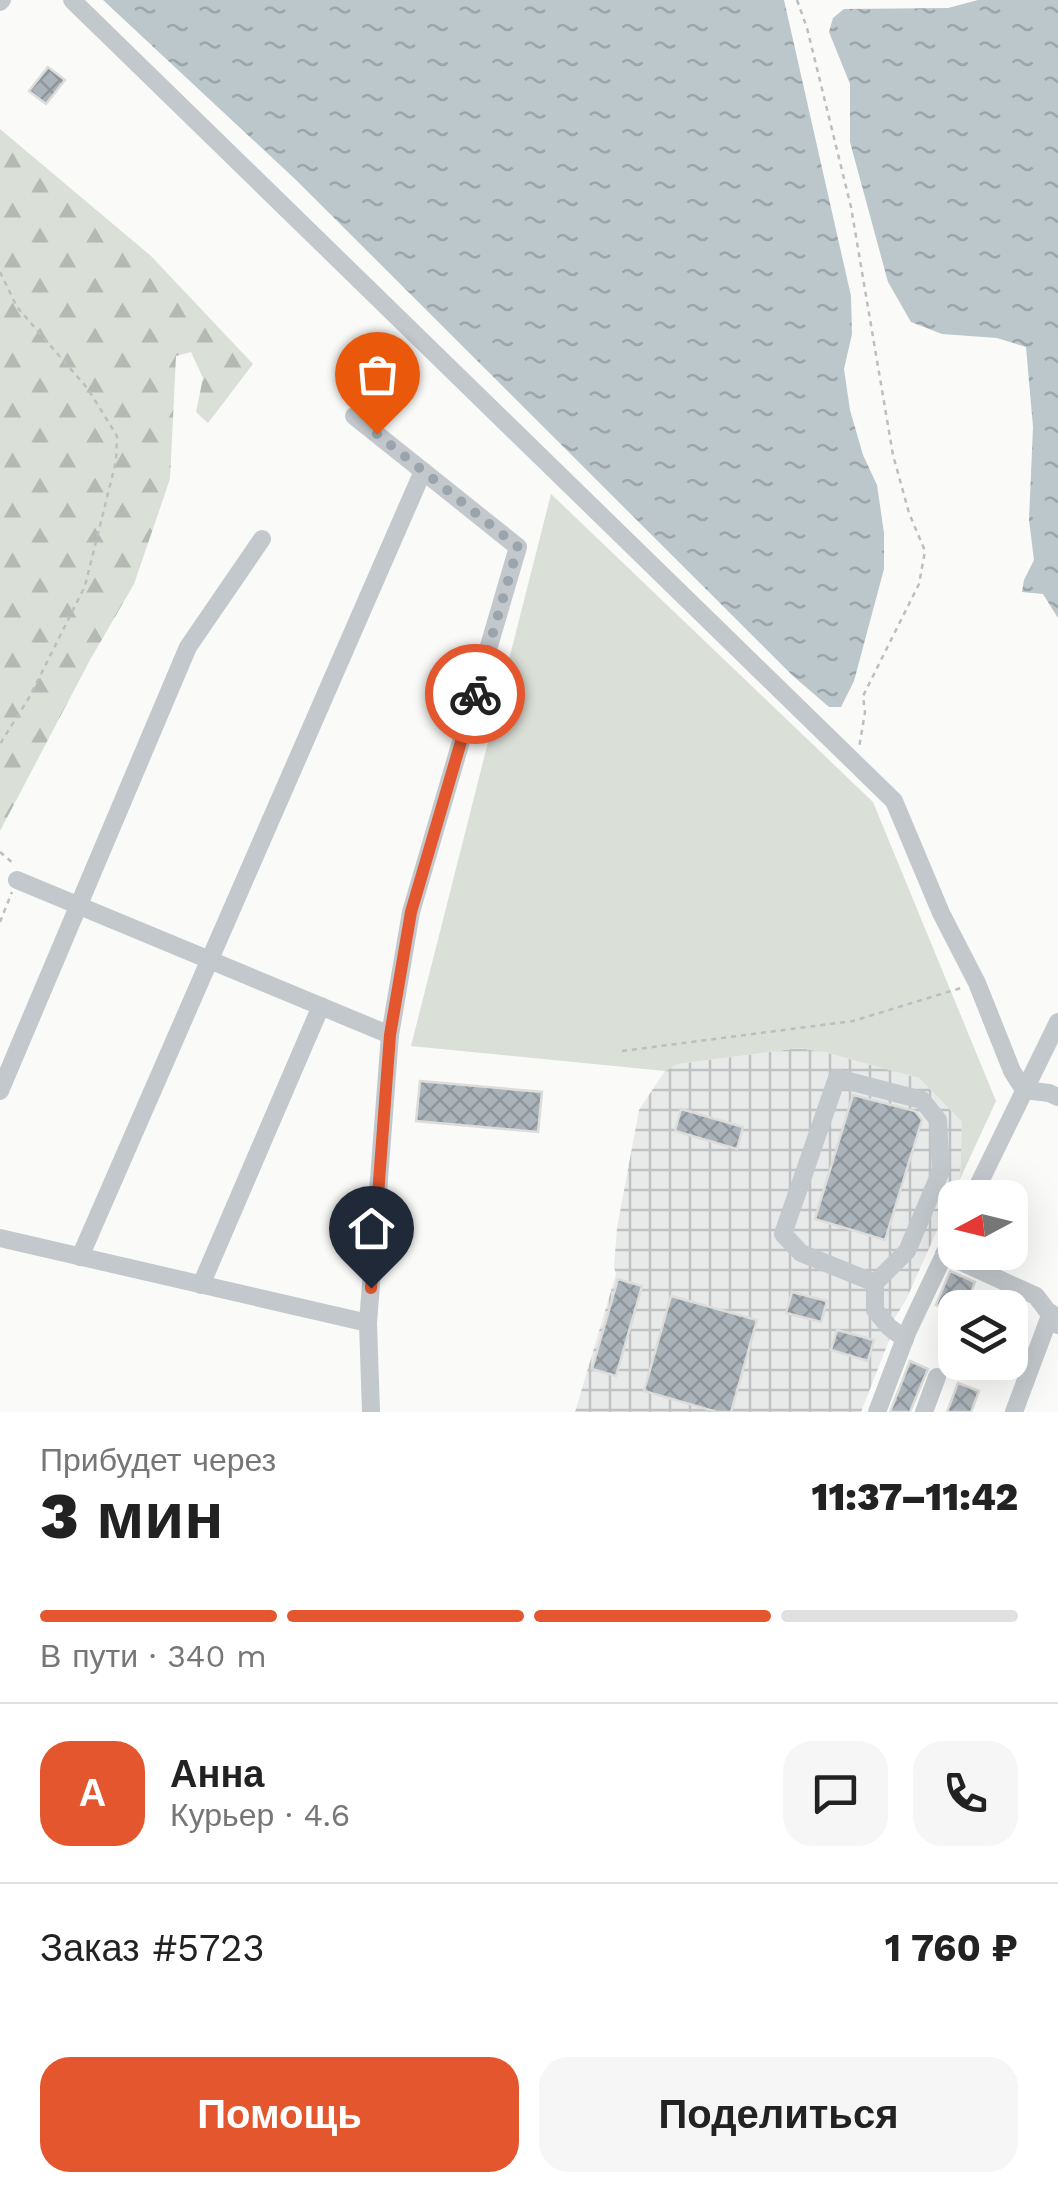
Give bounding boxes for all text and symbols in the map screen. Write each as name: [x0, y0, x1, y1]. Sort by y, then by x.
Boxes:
pin: [335, 332, 420, 435]
icon: bag: [350, 347, 405, 402]
courier: [425, 644, 525, 744]
icon: bike: [448, 667, 503, 722]
north arrow: [938, 1180, 1028, 1270]
map controls: [938, 1180, 1028, 1380]
pin: [329, 1186, 414, 1289]
icon: home: [344, 1201, 399, 1256]
button: layers: [938, 1290, 1028, 1380]
text: Прибудет через: [40, 1441, 276, 1479]
text: 11:37–11:42: [811, 1475, 1018, 1519]
text: 3 мин: [40, 1478, 223, 1554]
text: В пути · 340 m: [40, 1637, 267, 1675]
button: chat: [783, 1741, 888, 1846]
button: phone: [913, 1741, 1018, 1846]
text: Анна: [170, 1752, 264, 1796]
text: А: [79, 1771, 106, 1815]
text: Курьер · 4.6: [170, 1796, 350, 1834]
text: Заказ #5723: [40, 1926, 265, 1970]
text: 1 760 ₽: [885, 1926, 1018, 1970]
button: Помощь: [40, 2057, 519, 2172]
button: Поделиться: [539, 2057, 1018, 2172]

